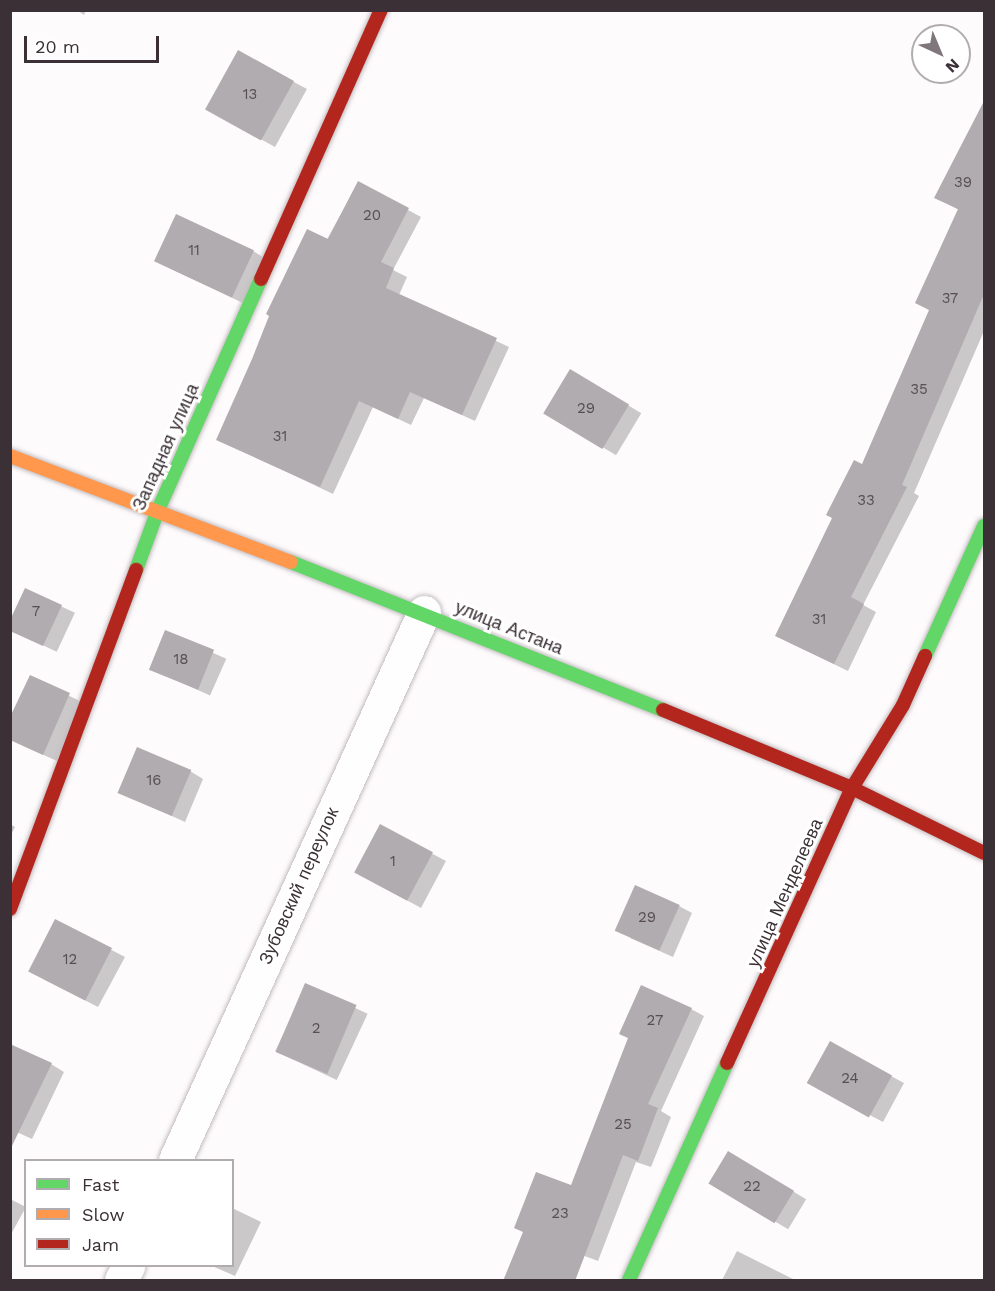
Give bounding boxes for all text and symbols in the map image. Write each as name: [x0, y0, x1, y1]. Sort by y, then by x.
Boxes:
scale bar: [27, 24, 162, 62]
north arrow: [911, 24, 971, 84]
text: 20 m: [35, 36, 80, 57]
text: N: [942, 55, 963, 77]
house number: 13: [243, 86, 257, 104]
house number: 39: [954, 174, 972, 192]
house number: 20: [363, 207, 381, 225]
house number: 11: [188, 242, 200, 260]
house number: 37: [942, 290, 958, 308]
street label: Западная улица: [128, 380, 204, 514]
house number: 35: [910, 381, 928, 399]
house number: 29: [577, 400, 595, 418]
house number: 31: [273, 428, 287, 446]
house number: 33: [857, 492, 875, 510]
street label: улица Астана: [452, 597, 566, 659]
house number: 7: [32, 603, 40, 621]
house number: 31: [812, 611, 826, 629]
house number: 18: [173, 651, 189, 669]
house number: 16: [147, 772, 161, 790]
street label: Зубовский переулок: [255, 804, 343, 968]
street label: улица Менделеева: [742, 815, 828, 971]
house number: 1: [390, 853, 396, 871]
house number: 29: [638, 909, 656, 927]
house number: 12: [63, 951, 77, 969]
house number: 27: [647, 1012, 663, 1030]
house number: 2: [312, 1020, 320, 1038]
house number: 24: [841, 1070, 859, 1088]
house number: 25: [614, 1116, 632, 1134]
legend: [24, 1159, 234, 1267]
text: Fast: [82, 1174, 119, 1195]
house number: 22: [743, 1178, 761, 1196]
text: Slow: [82, 1204, 125, 1225]
house number: 23: [551, 1205, 569, 1223]
text: Jam: [82, 1234, 119, 1255]

